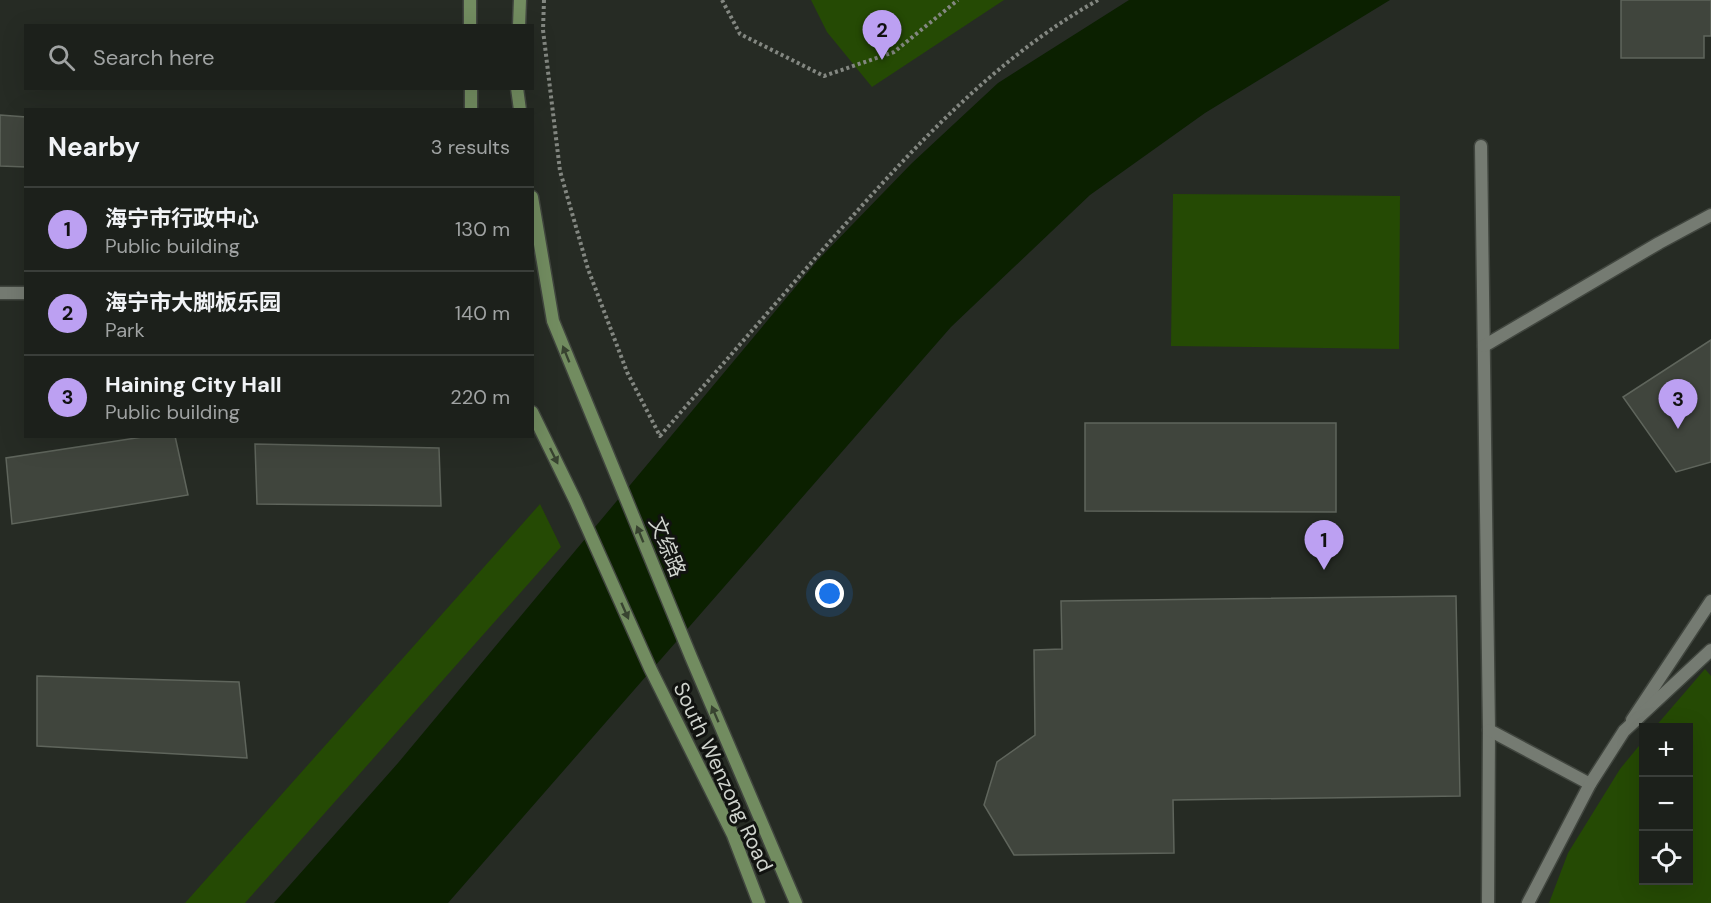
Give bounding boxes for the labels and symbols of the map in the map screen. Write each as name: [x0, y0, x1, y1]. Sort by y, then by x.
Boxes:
pin: 2: [862, 10, 902, 60]
one-way arrow: [561, 344, 571, 362]
pin: 3: [1658, 380, 1698, 429]
one-way arrow: [549, 447, 558, 464]
street label: 文综路: [642, 513, 692, 581]
pin: 1: [1304, 520, 1344, 570]
one-way arrow: [635, 525, 644, 543]
your location: [815, 579, 844, 608]
one-way arrow: [621, 602, 630, 620]
street label: South Wenzong Road: [667, 678, 779, 876]
one-way arrow: [710, 705, 719, 723]

